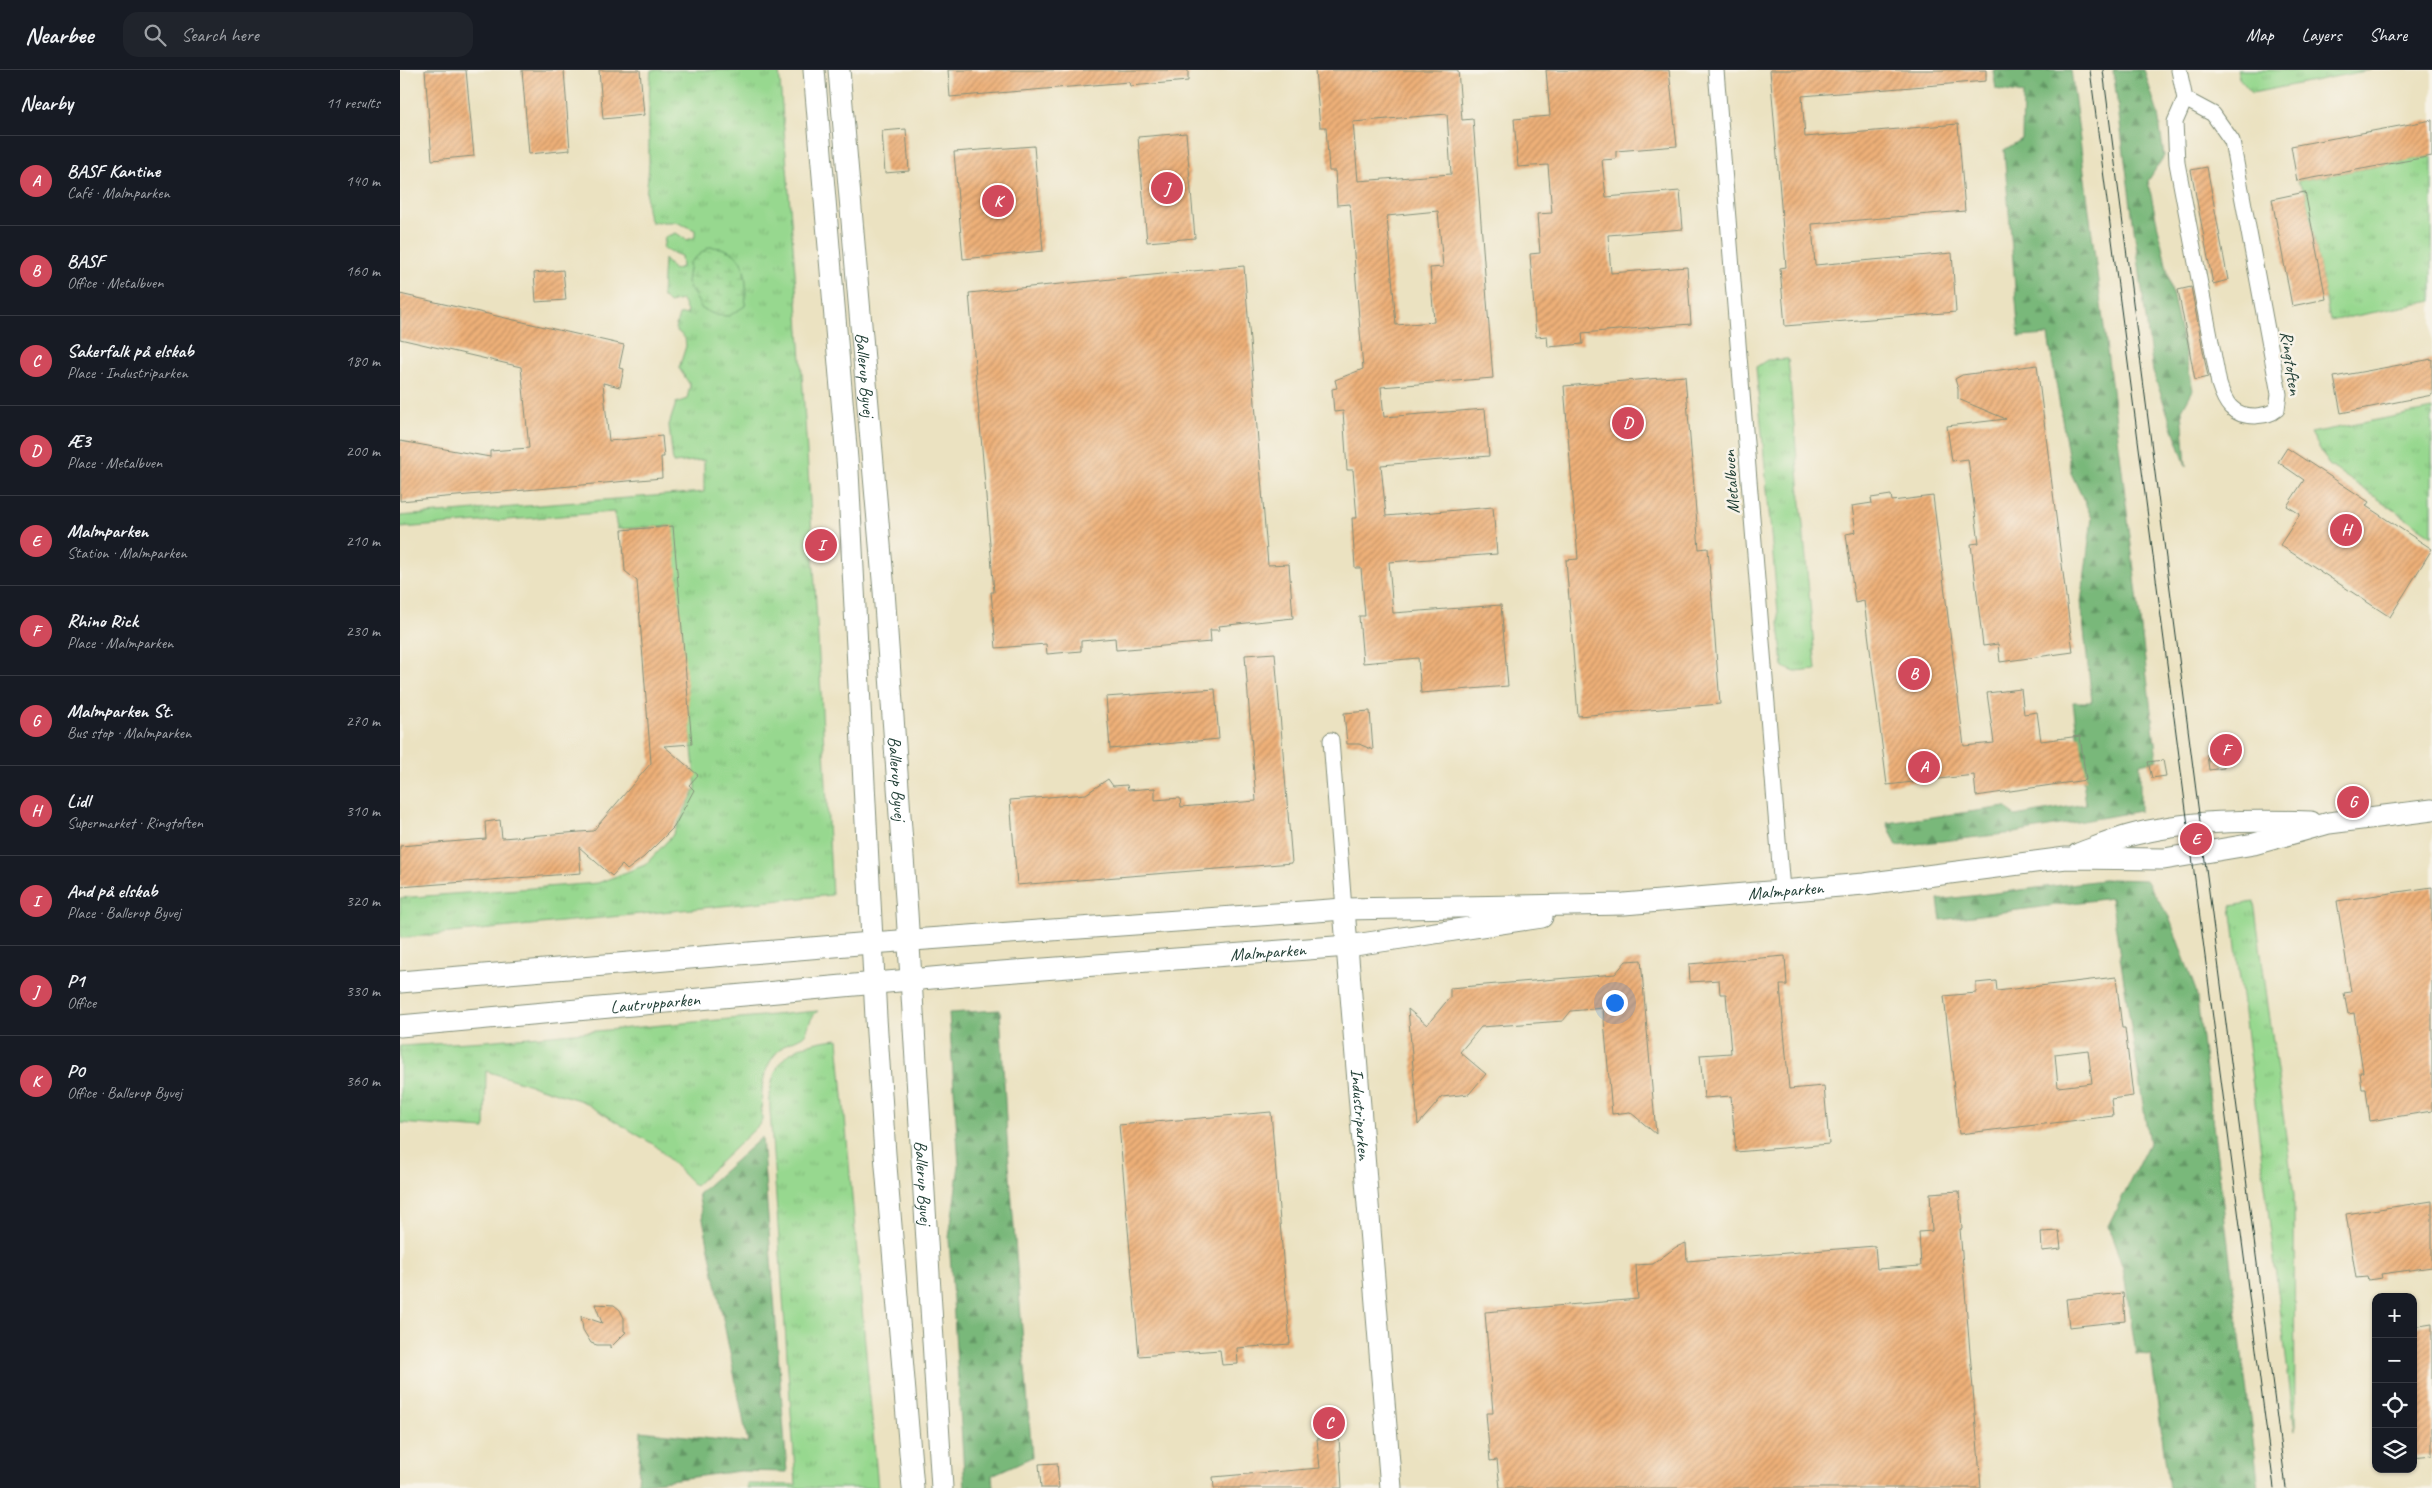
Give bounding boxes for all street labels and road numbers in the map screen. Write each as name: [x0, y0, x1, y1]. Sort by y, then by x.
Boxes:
street label: Ringtoften: [2276, 330, 2306, 397]
street label: Ballerup Byvej: [851, 332, 880, 420]
street label: Metalbuen: [1718, 449, 1744, 514]
street label: Ballerup Byvej: [883, 736, 912, 824]
street label: Malmparken: [1747, 876, 1825, 905]
street label: Malmparken: [1229, 938, 1307, 966]
street label: Lautrupparken: [609, 988, 702, 1018]
street label: Industriparken: [1346, 1068, 1375, 1162]
street label: Ballerup Byvej: [910, 1140, 937, 1228]

